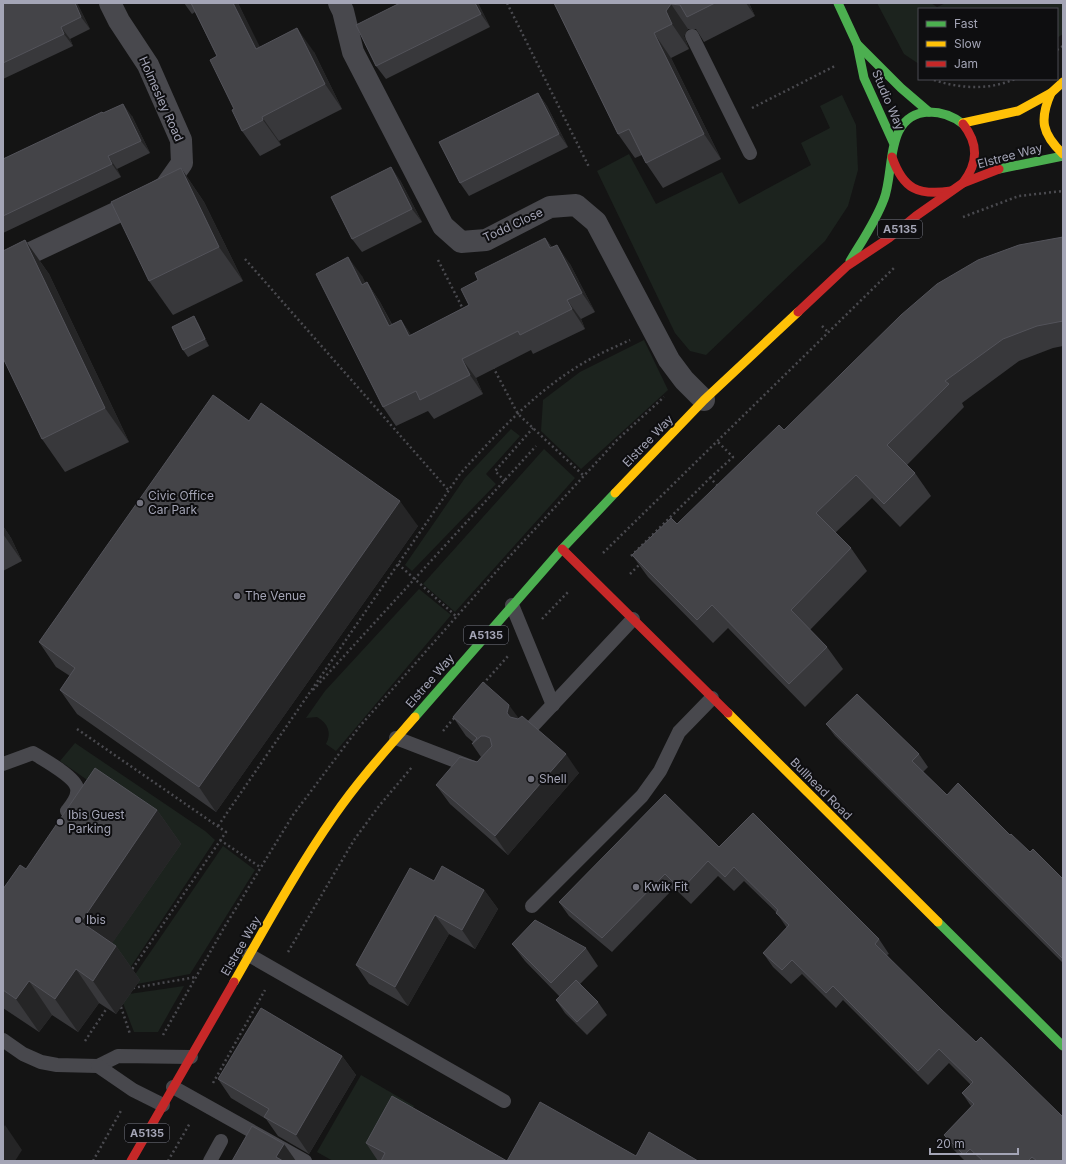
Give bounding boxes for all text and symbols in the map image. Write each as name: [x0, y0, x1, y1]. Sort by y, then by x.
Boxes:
legend: [918, 8, 1058, 80]
text: Fast: [954, 16, 978, 31]
text: Slow: [954, 36, 982, 51]
street label: Holmesley Road: [136, 54, 187, 144]
text: Jam: [954, 56, 978, 71]
street label: Studio Way: [869, 67, 908, 132]
street label: Elstree Way: [976, 140, 1044, 171]
street label: Todd Close: [480, 204, 545, 245]
road number: A5135: [878, 220, 922, 238]
street label: Elstree Way: [619, 411, 676, 470]
place label: Civic Office Car Park: [148, 488, 214, 517]
marker: Civic Office Car Park: [135, 498, 145, 508]
place label: The Venue: [245, 588, 306, 603]
marker: The Venue: [232, 591, 242, 601]
road number: A5135: [464, 626, 508, 644]
street label: Elstree Way: [402, 650, 457, 711]
street label: Bullhead Road: [787, 755, 855, 823]
place label: Shell: [539, 771, 567, 786]
marker: Shell: [526, 774, 536, 784]
place label: Ibis Guest Parking: [68, 807, 125, 836]
marker: Ibis Guest Parking: [55, 817, 65, 827]
place label: Kwik Fit: [644, 879, 688, 894]
marker: Kwik Fit: [631, 882, 641, 892]
place label: Ibis: [86, 912, 106, 927]
street label: Elstree Way: [217, 913, 264, 978]
marker: Ibis: [73, 915, 83, 925]
road number: A5135: [125, 1124, 169, 1142]
scale bar: [930, 1130, 1018, 1156]
text: 20 m: [936, 1136, 965, 1151]

